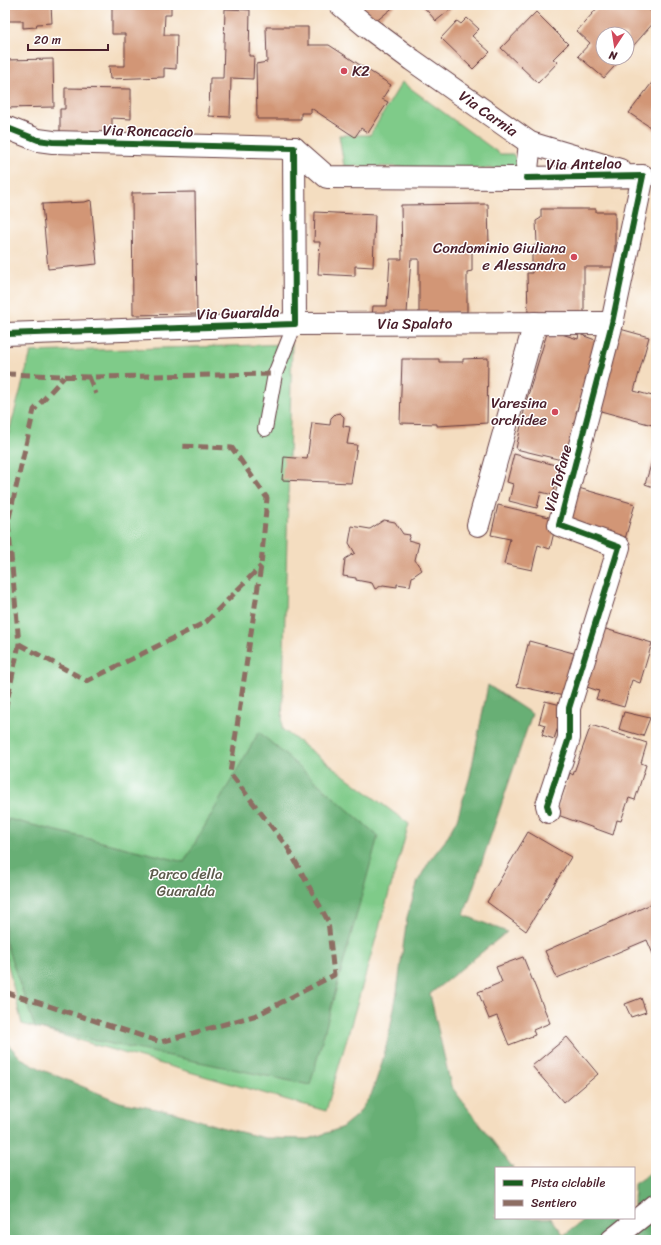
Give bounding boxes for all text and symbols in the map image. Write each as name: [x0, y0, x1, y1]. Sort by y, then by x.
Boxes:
scale bar: [28, 26, 108, 52]
north arrow: [595, 26, 635, 66]
text: 20 m: [34, 29, 61, 51]
text: N: [607, 45, 620, 66]
place label: K2: [352, 58, 370, 84]
marker: K2: [339, 66, 349, 76]
street label: Via Carnia: [453, 84, 524, 144]
street label: Via Roncaccio: [102, 117, 194, 145]
street label: Via Antelao: [546, 150, 622, 178]
place label: Condominio Giuliana e Alessandra: [433, 235, 566, 278]
marker: Condominio Giuliana e Alessandra: [569, 252, 579, 262]
street label: Via Guaralda: [196, 299, 280, 327]
street label: Via Spalato: [378, 311, 453, 337]
place label: Varesina orchidee: [491, 390, 547, 433]
marker: Varesina orchidee: [550, 407, 560, 417]
street label: Via Tofane: [537, 441, 579, 514]
park label: Parco della Guaralda: [149, 861, 223, 904]
legend: [495, 1167, 635, 1219]
text: Pista ciclabile: [531, 1172, 605, 1194]
text: Sentiero: [531, 1192, 577, 1214]

